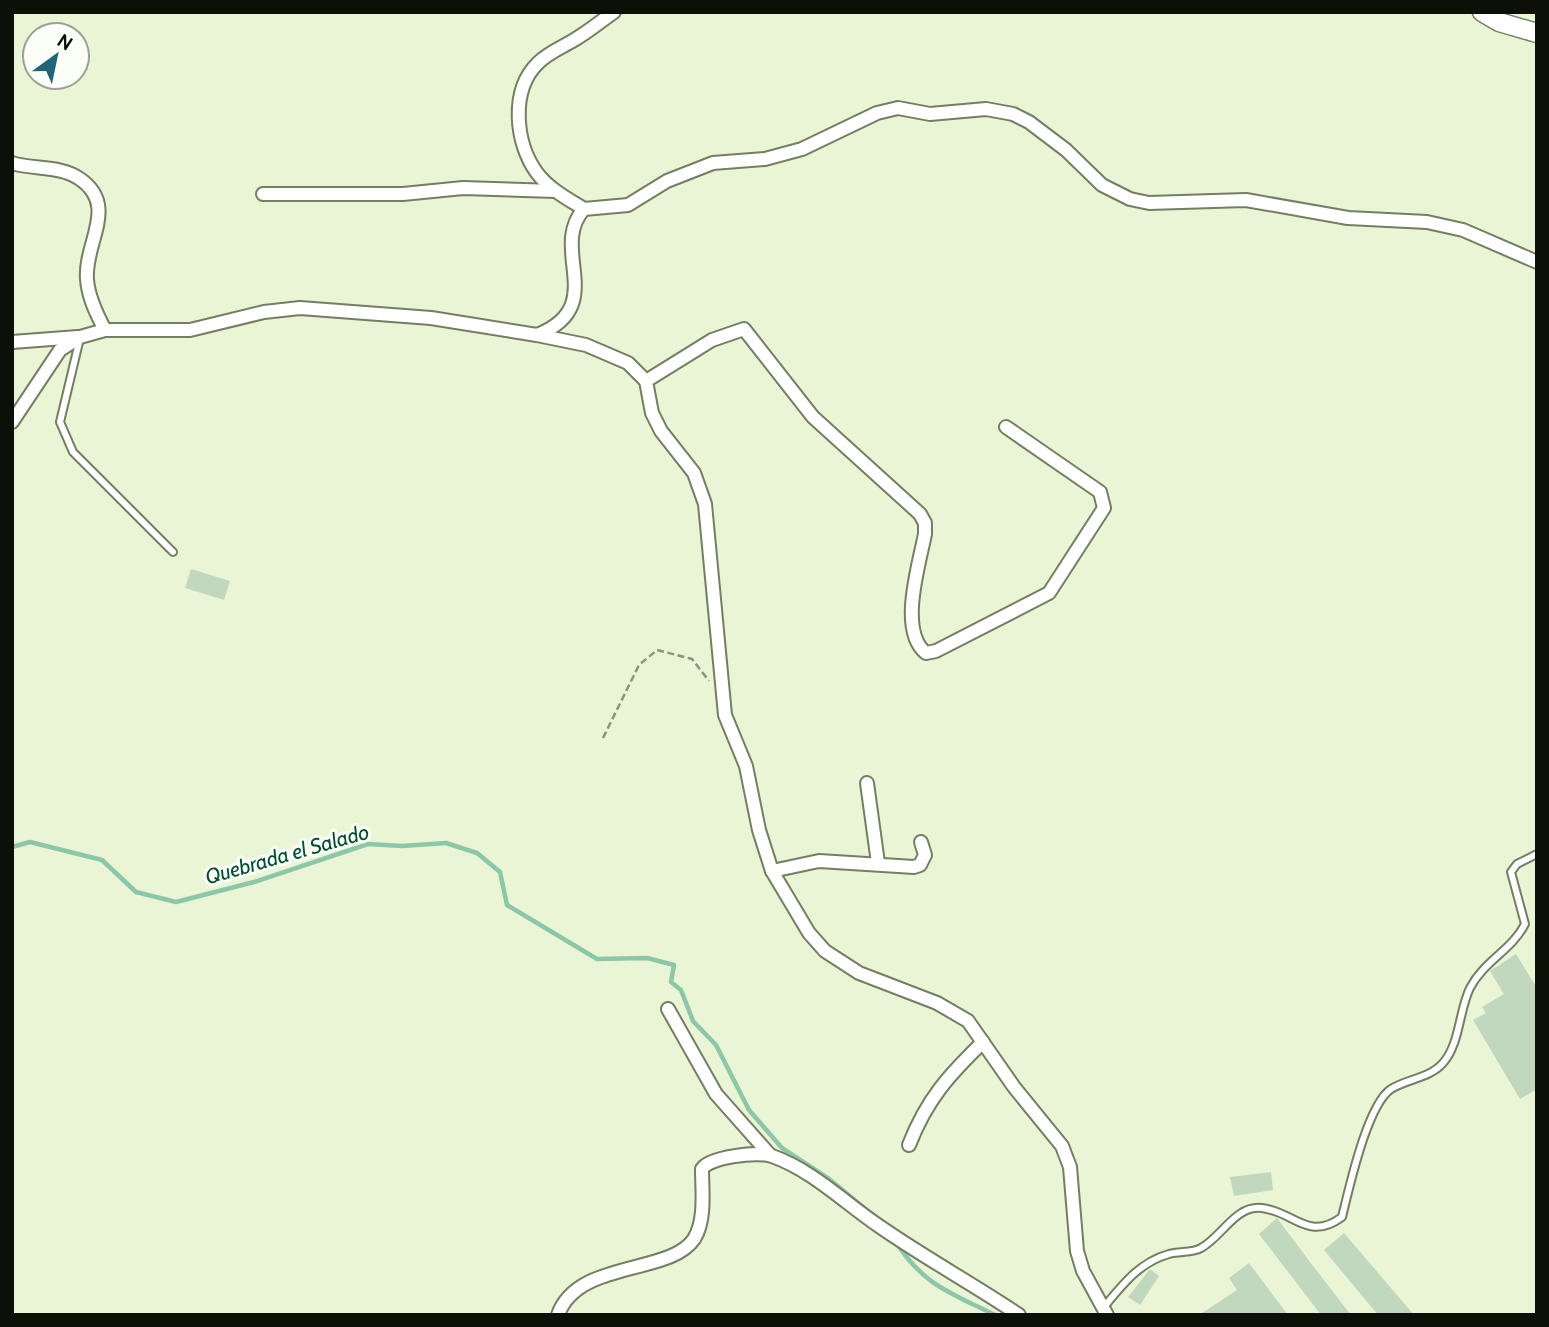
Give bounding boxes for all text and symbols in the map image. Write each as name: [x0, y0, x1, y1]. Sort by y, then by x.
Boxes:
north arrow: [21, 21, 91, 91]
text: N: [53, 29, 77, 55]
water label: Quebrada el Salado: [202, 819, 372, 889]

